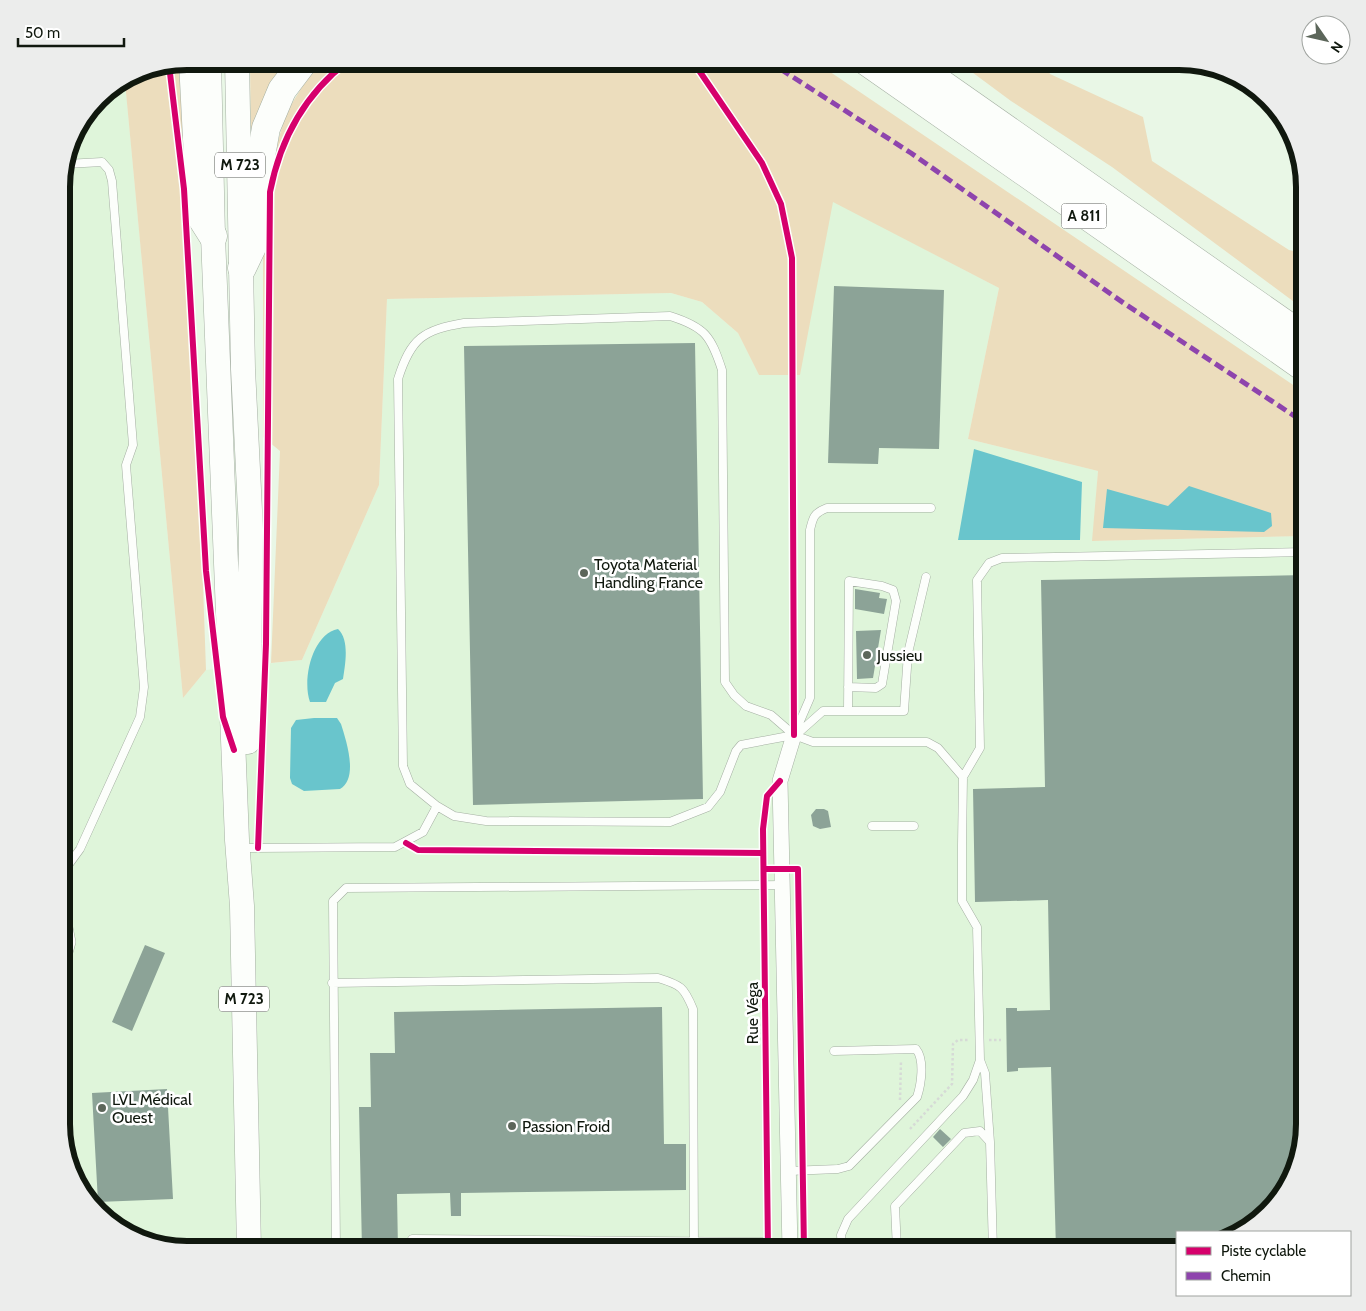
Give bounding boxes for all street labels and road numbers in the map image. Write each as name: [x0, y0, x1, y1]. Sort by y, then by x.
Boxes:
road number: M 723: [215, 152, 265, 178]
road number: A 811: [1062, 204, 1106, 228]
street label: Rue Véga: [743, 982, 762, 1044]
road number: M 723: [219, 986, 269, 1012]

